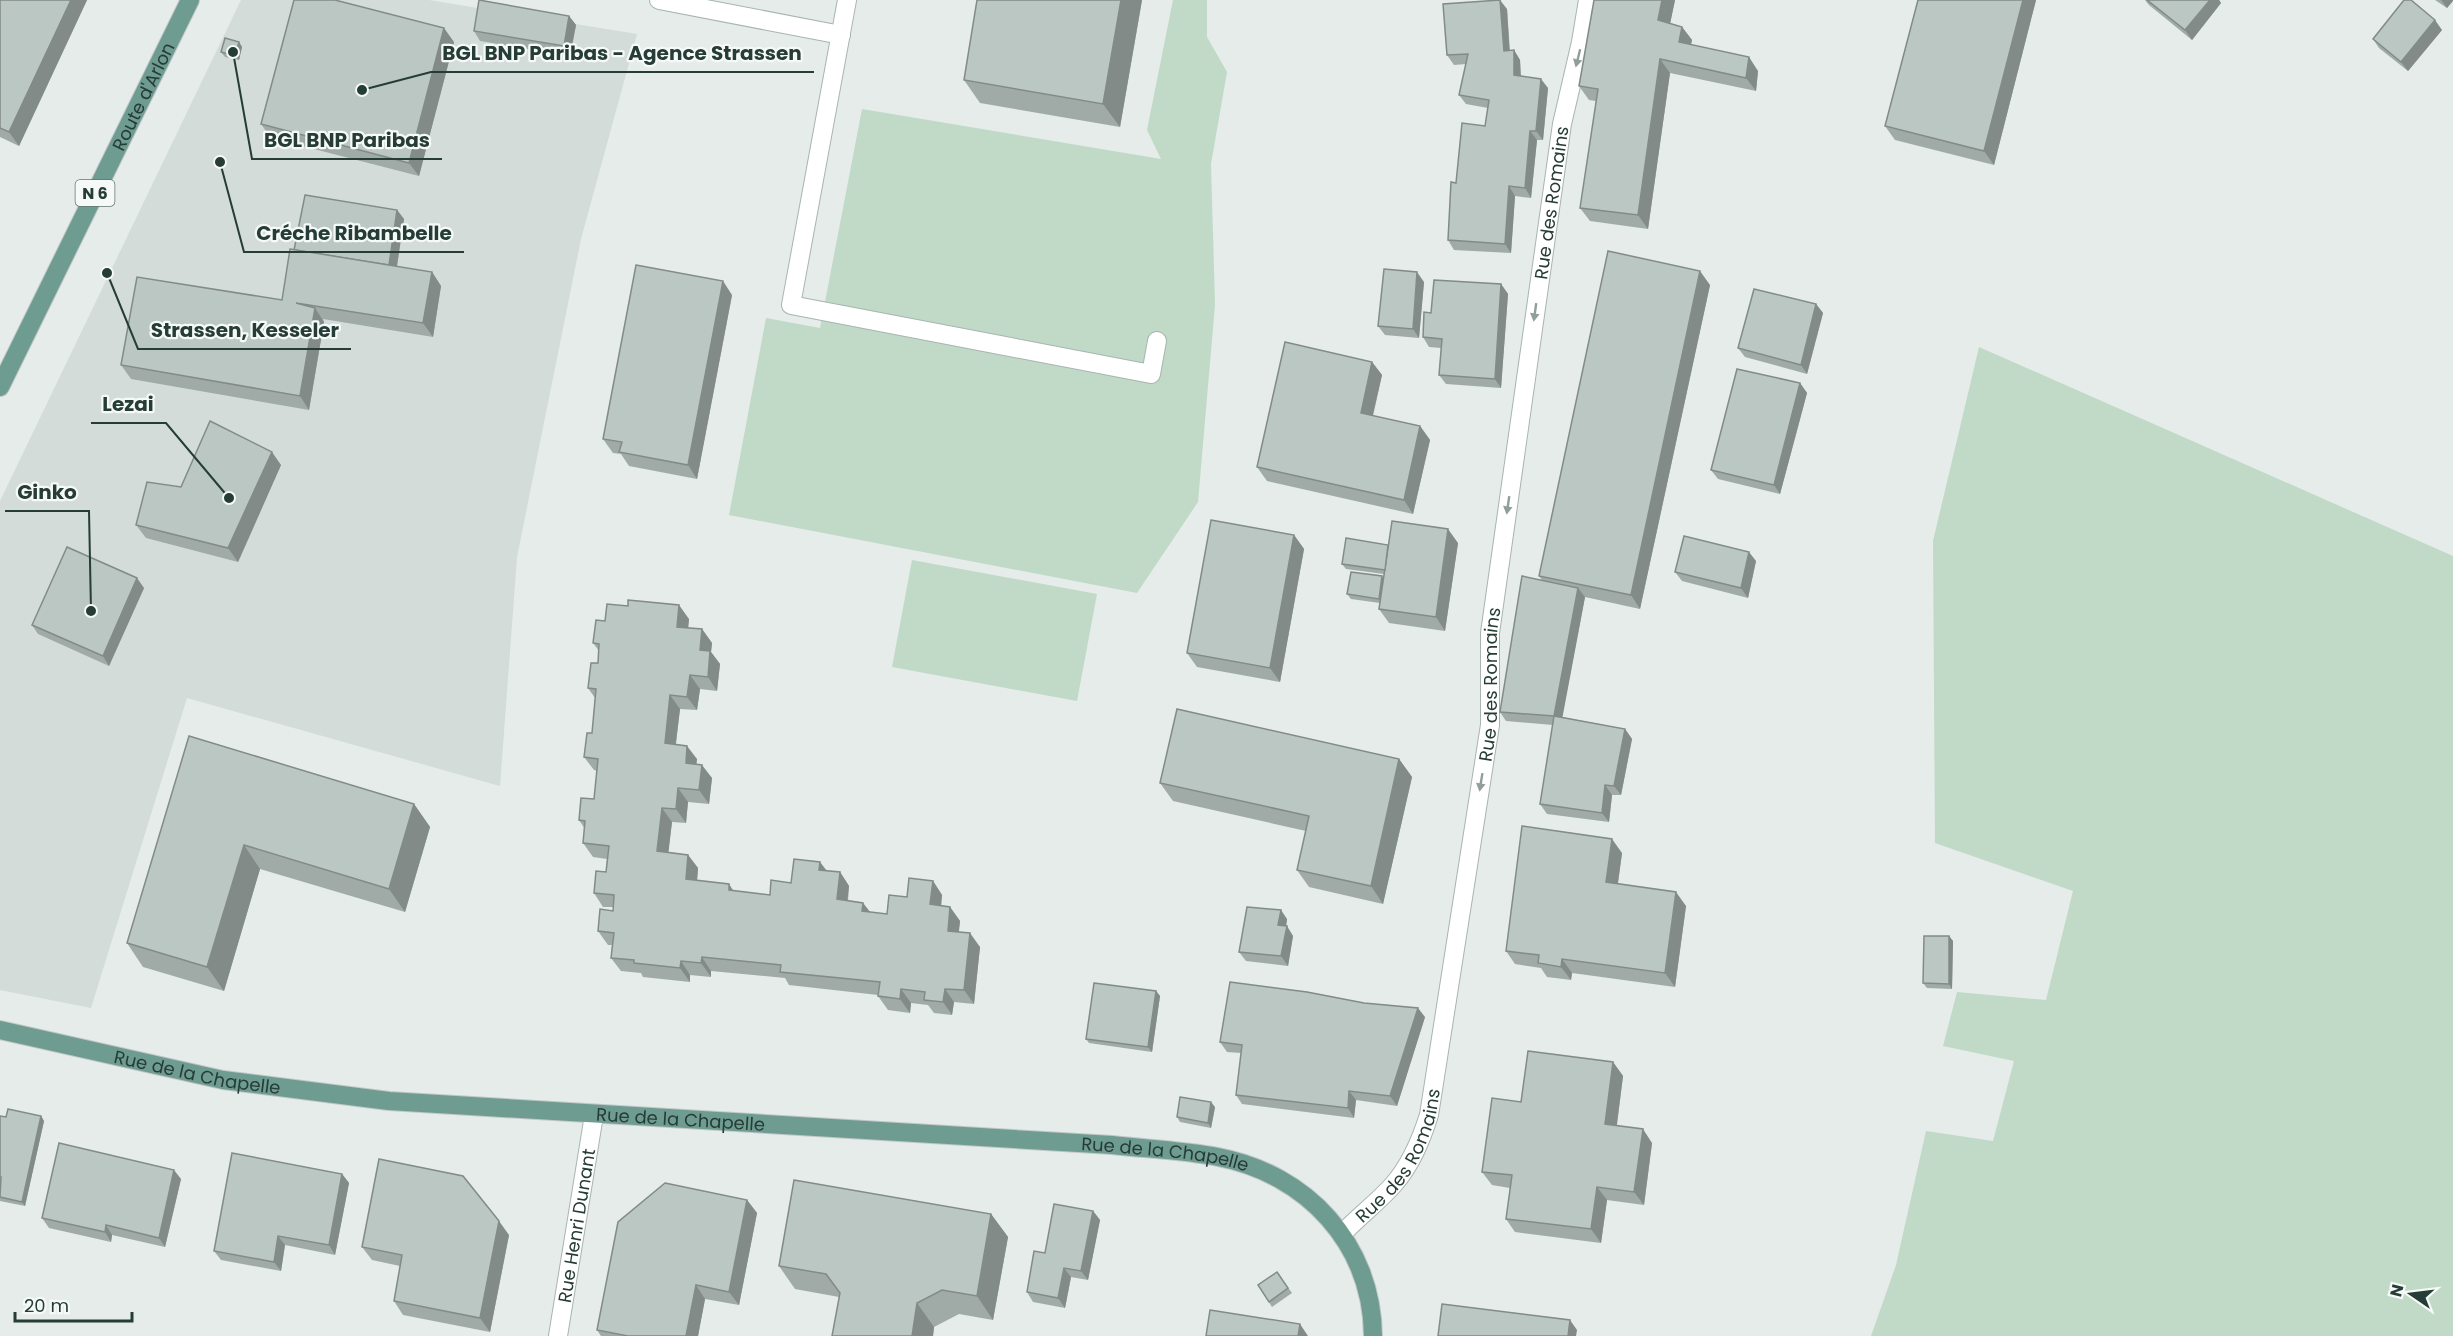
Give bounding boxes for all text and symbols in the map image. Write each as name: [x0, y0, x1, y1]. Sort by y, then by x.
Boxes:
callout: BGL BNP Paribas - Agence Strassen: [431, 34, 814, 72]
street label: Route d'Arlon: [106, 38, 180, 155]
text: BGL BNP Paribas - Agence Strassen: [442, 39, 802, 67]
one-way arrow: [1572, 48, 1582, 67]
callout: BGL BNP Paribas: [252, 121, 442, 159]
street label: Rue des Romains: [1528, 124, 1574, 281]
text: BGL BNP Paribas: [264, 126, 430, 154]
road number: N 6: [76, 180, 115, 206]
callout: Créche Ribambelle: [244, 214, 464, 252]
text: Créche Ribambelle: [256, 219, 452, 247]
one-way arrow: [1531, 302, 1540, 321]
callout: Strassen, Kesseler: [138, 311, 351, 349]
text: Strassen, Kesseler: [151, 316, 340, 344]
callout: Lezai: [91, 385, 166, 423]
text: Lezai: [102, 390, 154, 418]
callout: Ginko: [5, 473, 89, 511]
text: Ginko: [17, 478, 77, 506]
one-way arrow: [1504, 495, 1513, 514]
street label: Rue des Romains: [1472, 606, 1506, 763]
one-way arrow: [1477, 773, 1486, 792]
street label: Rue de la Chapelle: [112, 1044, 282, 1100]
street label: Rue des Romains: [1349, 1087, 1445, 1228]
street label: Rue de la Chapelle: [595, 1101, 766, 1136]
street label: Rue de la Chapelle: [1081, 1131, 1252, 1177]
street label: Rue Henri Dunant: [551, 1147, 601, 1304]
north arrow: [2381, 1264, 2441, 1324]
text: N: [2384, 1282, 2410, 1299]
scale bar: [15, 1285, 132, 1323]
text: 20 m: [24, 1293, 69, 1318]

